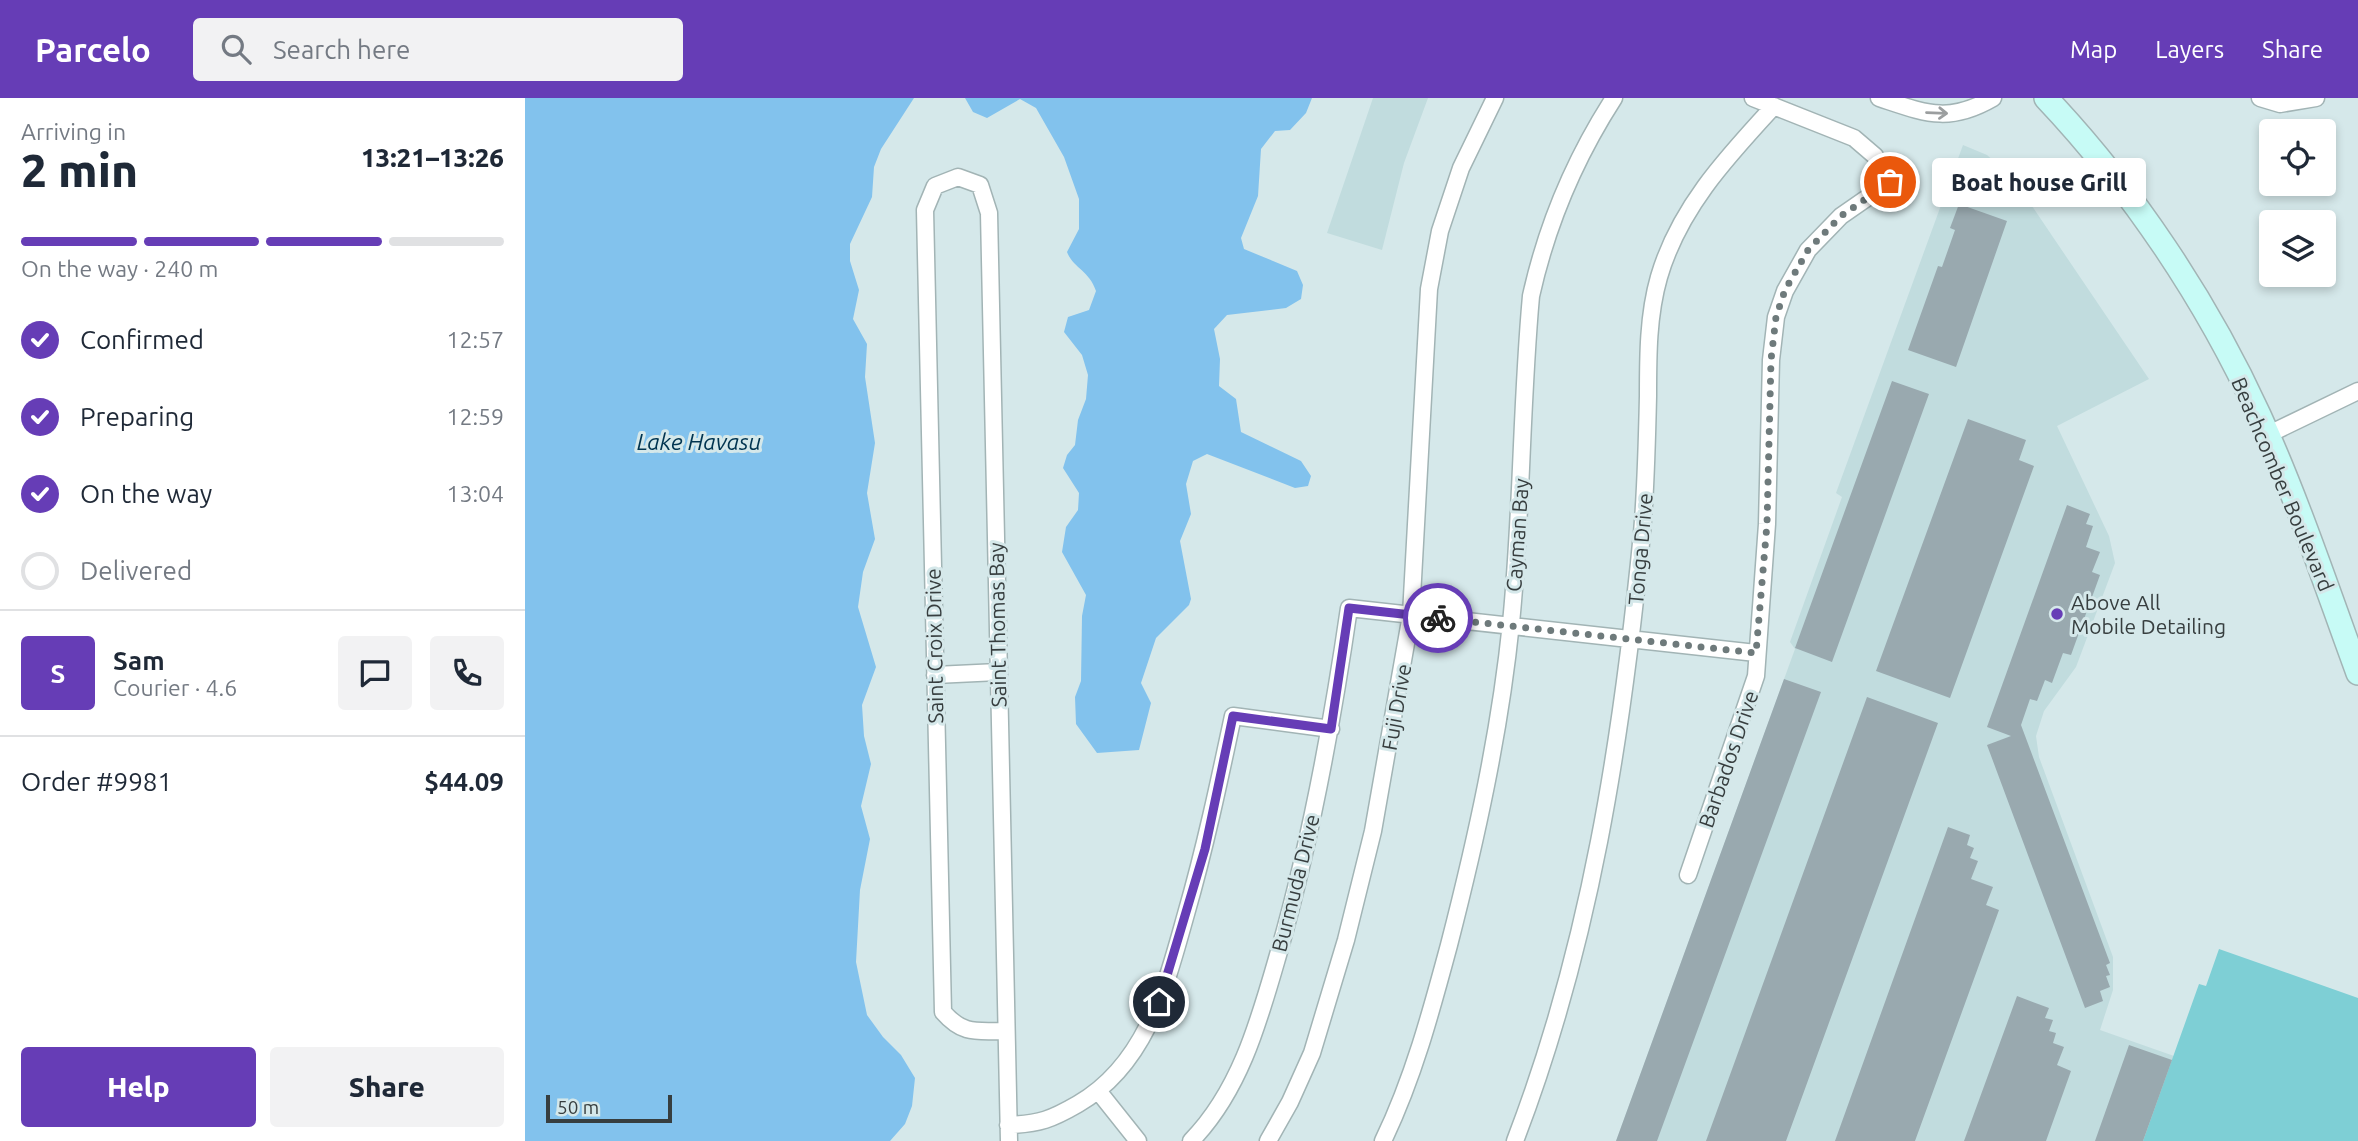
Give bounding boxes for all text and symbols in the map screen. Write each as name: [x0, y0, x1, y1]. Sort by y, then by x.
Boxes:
search box: [193, 18, 683, 81]
icon: search: [217, 30, 255, 68]
text: Parcelo: [35, 31, 151, 68]
text: Search here: [273, 35, 410, 64]
text: Map: [2070, 36, 2117, 63]
text: Layers: [2155, 36, 2224, 63]
text: Share: [2262, 36, 2323, 63]
one-way arrow: [1925, 107, 1948, 120]
text: Arriving in: [21, 119, 126, 144]
map controls: [2259, 119, 2336, 287]
button: locate: [2259, 119, 2336, 196]
text: 13:21–13:26: [361, 143, 504, 172]
text: 2 min: [21, 144, 138, 196]
pin: [1860, 152, 1920, 212]
callout: Boat house Grill: [1932, 158, 2145, 206]
icon: bag: [1871, 163, 1909, 201]
text: Boat house Grill: [1951, 170, 2127, 195]
button: layers: [2259, 210, 2336, 287]
text: On the way · 240 m: [21, 256, 218, 281]
icon: check: [21, 321, 59, 359]
text: Confirmed: [80, 325, 204, 354]
text: 12:57: [446, 327, 504, 352]
street label: Beachcomber Boulevard: [2227, 373, 2339, 595]
icon: check: [21, 398, 59, 436]
text: Preparing: [80, 402, 194, 431]
text: 12:59: [446, 404, 504, 429]
water label: Lake Havasu: [637, 429, 761, 454]
icon: check: [21, 475, 59, 513]
street label: Cayman Bay: [1501, 477, 1533, 593]
text: On the way: [80, 479, 212, 508]
text: 13:04: [446, 481, 504, 506]
street label: Tonga Drive: [1623, 492, 1657, 606]
street label: Saint Thomas Bay: [984, 542, 1010, 708]
text: Delivered: [80, 556, 192, 585]
street label: Saint Croix Drive: [921, 568, 947, 724]
courier: [1403, 583, 1473, 653]
place label: Above All Mobile Detailing: [2071, 590, 2226, 638]
icon: bike: [1419, 599, 1457, 637]
marker: Above All Mobile Detailing: [2049, 606, 2065, 622]
button: chat: [338, 636, 412, 710]
button: phone: [430, 636, 504, 710]
text: Sam: [113, 646, 165, 675]
text: S: [51, 659, 65, 688]
street label: Fuji Drive: [1377, 662, 1415, 752]
text: Courier · 4.6: [113, 675, 237, 700]
street label: Barbados Drive: [1693, 687, 1763, 831]
text: Order #9981: [21, 767, 172, 796]
text: $44.09: [424, 767, 504, 796]
street label: Burmuda Drive: [1266, 812, 1324, 954]
pin: [1129, 972, 1189, 1032]
icon: home: [1140, 983, 1178, 1021]
button: Help: [21, 1047, 256, 1127]
button: Share: [270, 1047, 504, 1127]
scale bar: [546, 1092, 672, 1124]
text: 50 m: [557, 1096, 599, 1118]

